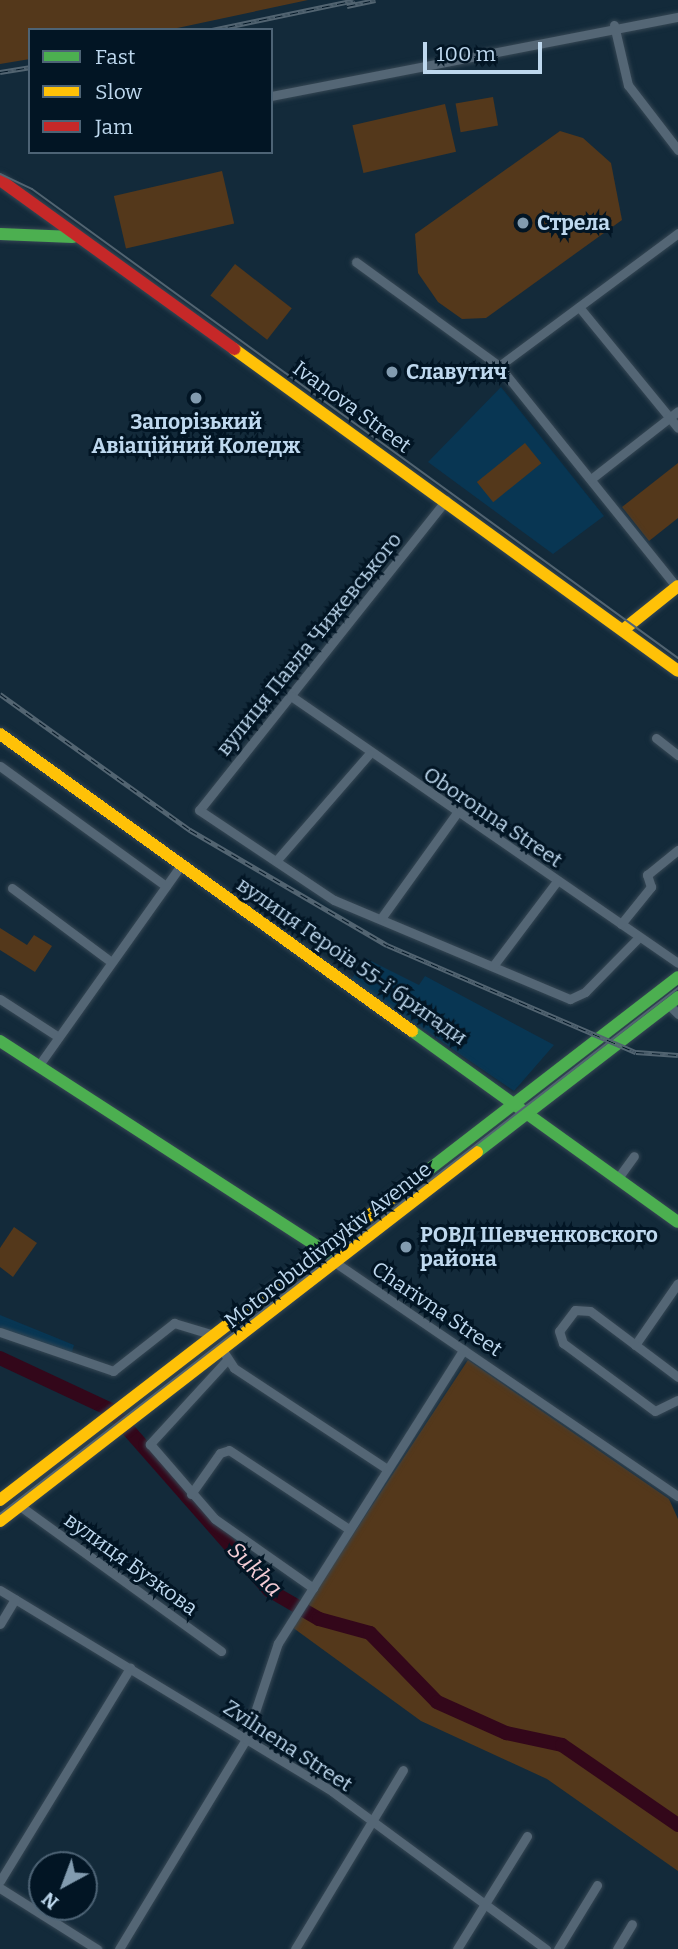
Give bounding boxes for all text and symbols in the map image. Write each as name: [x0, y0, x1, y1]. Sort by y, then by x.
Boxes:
legend: [28, 28, 273, 154]
scale bar: [426, 28, 545, 72]
text: 100 m: [436, 41, 496, 67]
text: Fast: [95, 44, 135, 70]
text: Slow: [95, 79, 142, 105]
text: Jam: [95, 114, 133, 140]
place label: Стрела: [537, 210, 610, 236]
marker: Стрела: [515, 215, 531, 231]
street label: Ivanova Street: [288, 356, 416, 458]
place label: Славутич: [406, 359, 507, 385]
marker: Славутич: [384, 364, 400, 380]
marker: Запорізький Авіаційний Коледж: [188, 390, 204, 406]
place label: Запорізький Авіаційний Коледж: [92, 409, 300, 459]
street label: вулиця Павла Чижевського: [211, 527, 407, 761]
street label: Oboronna Street: [419, 761, 567, 873]
street label: вулиця Героїв 55-ї бригади: [232, 872, 472, 1050]
street label: Motorobudivnykiv Avenue: [220, 1157, 436, 1333]
place label: РОВД Шевченковского района: [420, 1222, 658, 1272]
marker: РОВД Шевченковского района: [398, 1239, 414, 1255]
street label: Charivna Street: [367, 1256, 507, 1362]
street label: вулиця Бузкова: [59, 1507, 203, 1621]
water label: Sukha: [222, 1536, 288, 1602]
street label: Zvilnena Street: [219, 1695, 357, 1797]
north arrow: [28, 1851, 98, 1921]
text: N: [37, 1887, 63, 1914]

